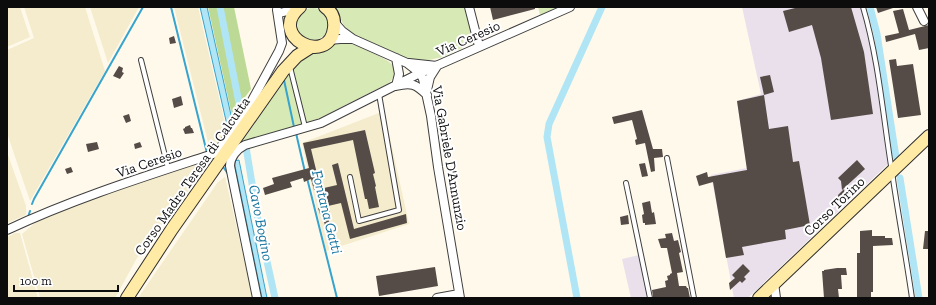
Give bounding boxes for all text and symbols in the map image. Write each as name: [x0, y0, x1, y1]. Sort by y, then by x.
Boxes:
street label: Via Ceresio: [433, 17, 503, 60]
street label: Via Gabriele D'Annunzio: [428, 83, 471, 232]
street label: Corso Madre Teresa di Calcutta: [131, 94, 254, 259]
street label: Via Ceresio: [113, 143, 184, 182]
water label: Fontana Gatti: [308, 168, 346, 256]
street label: Corso Torino: [800, 173, 868, 240]
water label: Cavo Bogino: [245, 183, 277, 263]
scale bar: [14, 267, 118, 293]
text: 100 m: [20, 274, 52, 288]

